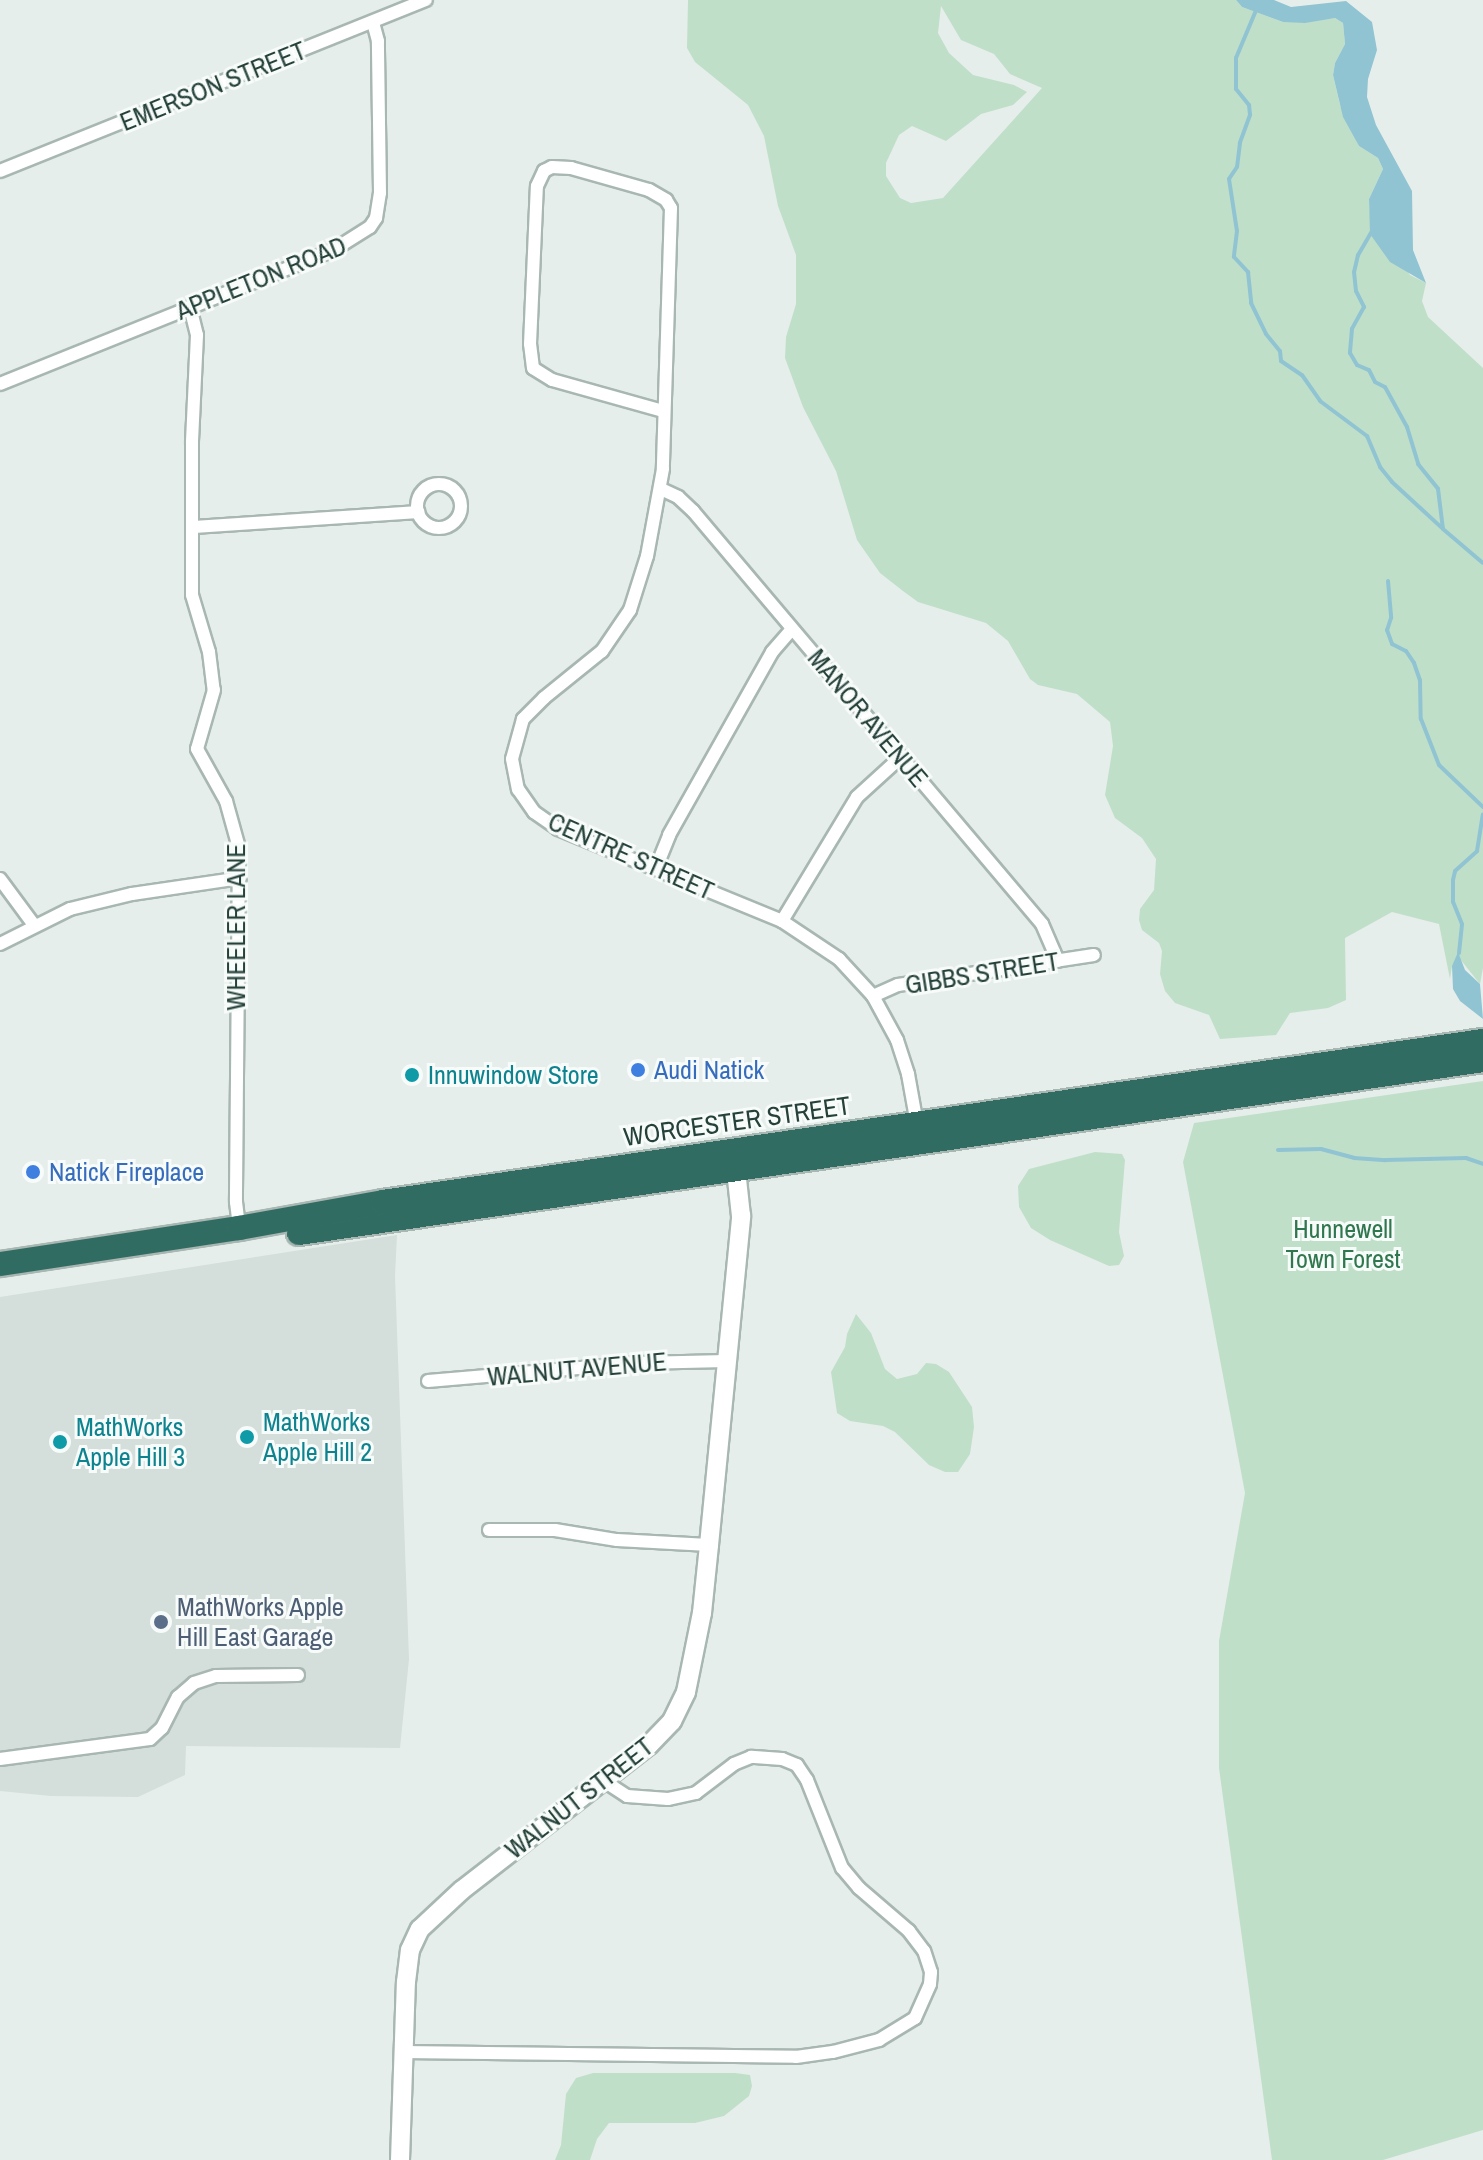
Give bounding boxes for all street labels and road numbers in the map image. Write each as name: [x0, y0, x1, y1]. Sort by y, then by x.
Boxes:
street label: EMERSON STREET: [115, 34, 311, 138]
street label: APPLETON ROAD: [171, 230, 351, 326]
street label: MANOR AVENUE: [801, 642, 935, 794]
street label: CENTRE STREET: [543, 806, 719, 906]
street label: WHEELER LANE: [220, 843, 252, 1011]
street label: GIBBS STREET: [903, 945, 1061, 1001]
street label: WORCESTER STREET: [622, 1090, 852, 1152]
street label: WALNUT AVENUE: [485, 1346, 669, 1392]
street label: WALNUT STREET: [499, 1731, 659, 1865]

